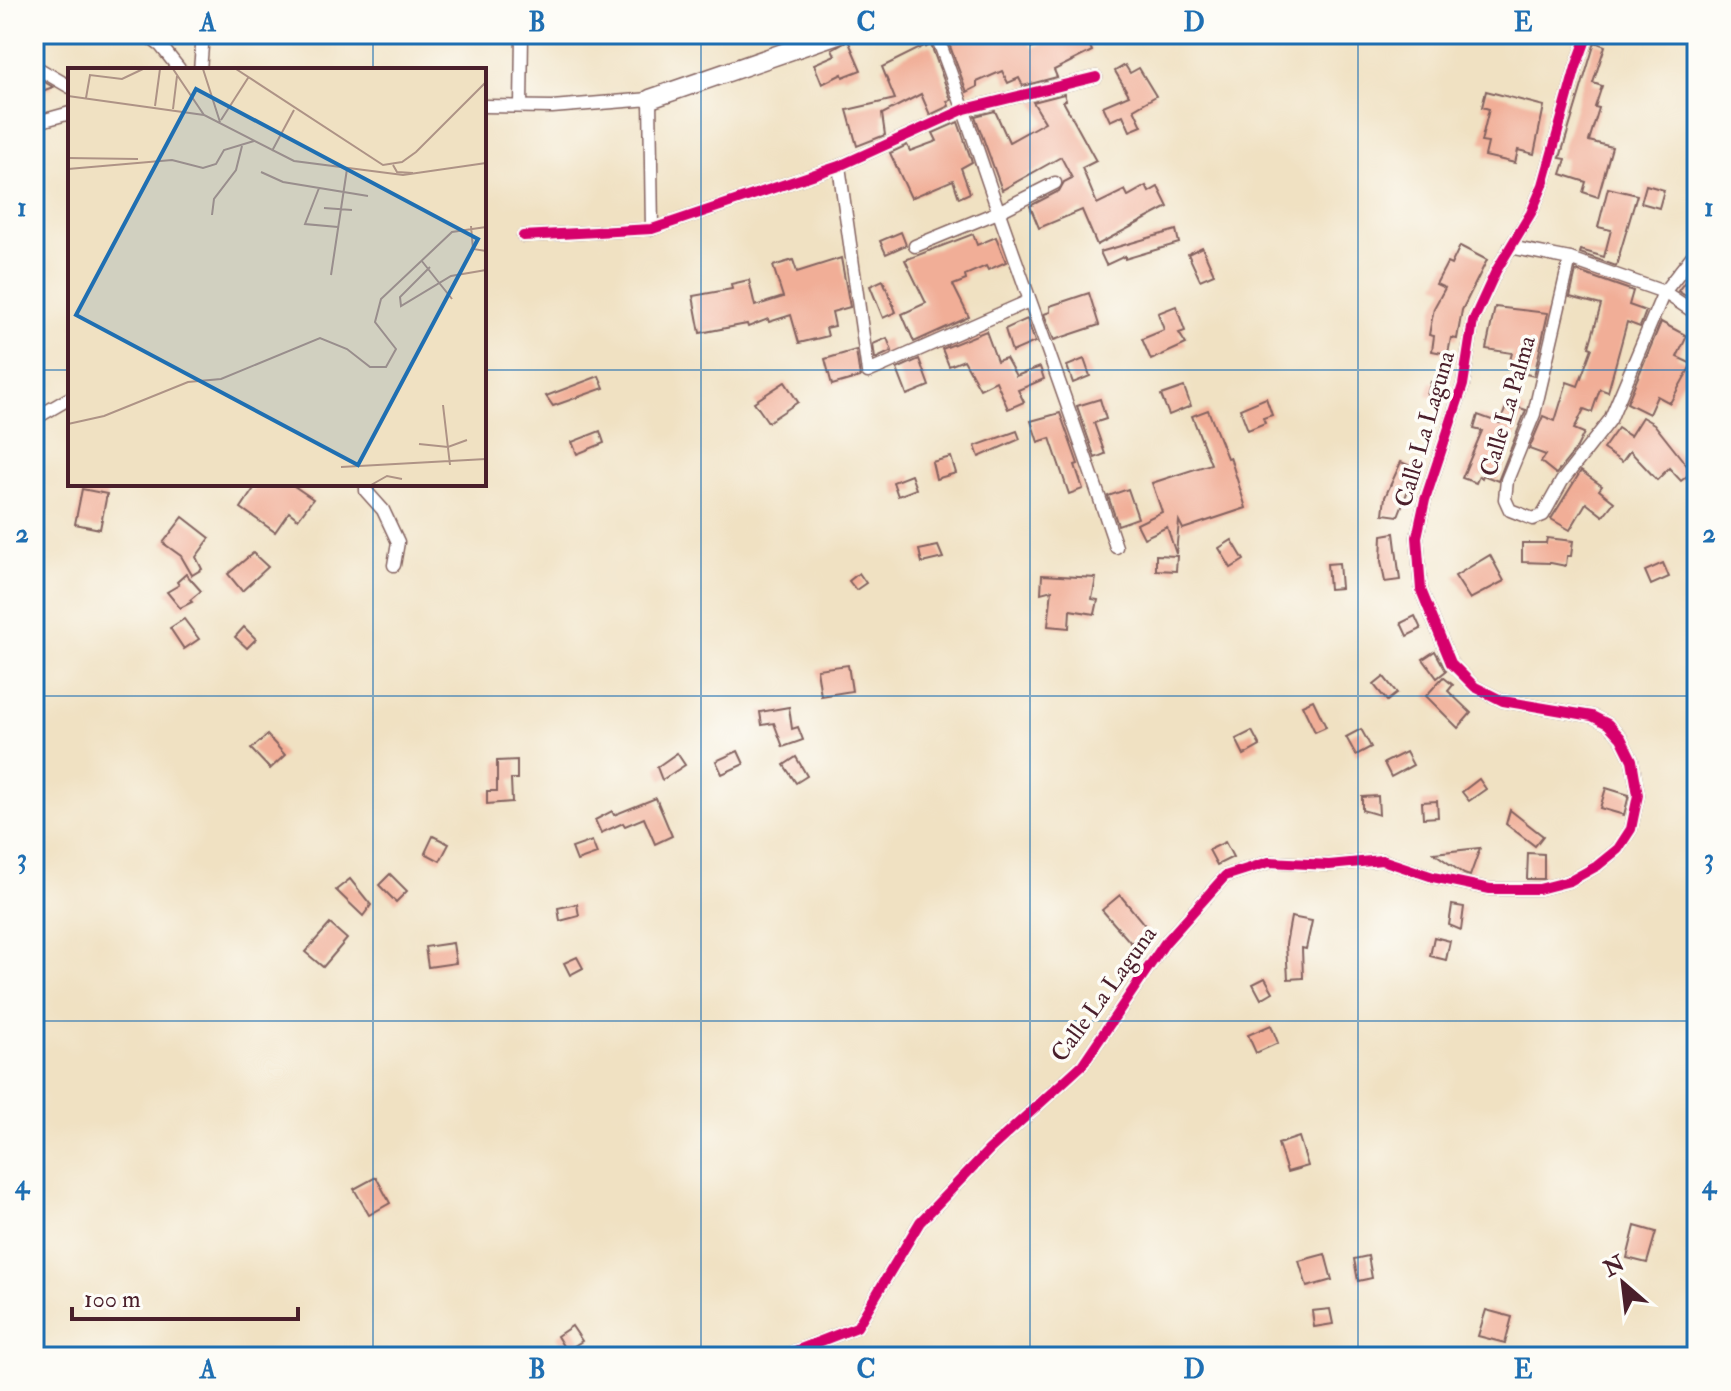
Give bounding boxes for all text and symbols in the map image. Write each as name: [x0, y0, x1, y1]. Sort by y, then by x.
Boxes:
text: A: [199, 7, 217, 39]
text: B: [528, 7, 546, 39]
text: C: [856, 7, 876, 39]
text: D: [1183, 7, 1205, 39]
text: E: [1514, 7, 1533, 39]
inset map: [68, 68, 486, 486]
text: 1: [17, 192, 27, 224]
text: 1: [1704, 192, 1714, 224]
street label: Calle La Palma: [1473, 331, 1543, 480]
street label: Calle La Laguna: [1388, 346, 1462, 511]
text: 2: [15, 518, 29, 550]
text: 2: [1702, 518, 1716, 550]
text: 3: [17, 843, 27, 875]
text: 3: [1704, 843, 1714, 875]
street label: Calle La Laguna: [1044, 919, 1164, 1068]
text: 4: [14, 1169, 31, 1201]
text: 4: [1701, 1169, 1718, 1201]
north arrow: [1583, 1243, 1663, 1323]
text: N: [1598, 1249, 1630, 1284]
scale bar: [72, 1271, 298, 1321]
text: 100 m: [84, 1284, 141, 1315]
text: A: [199, 1354, 217, 1386]
text: B: [528, 1354, 546, 1386]
text: C: [856, 1354, 876, 1386]
text: D: [1183, 1354, 1205, 1386]
text: E: [1514, 1354, 1533, 1386]

